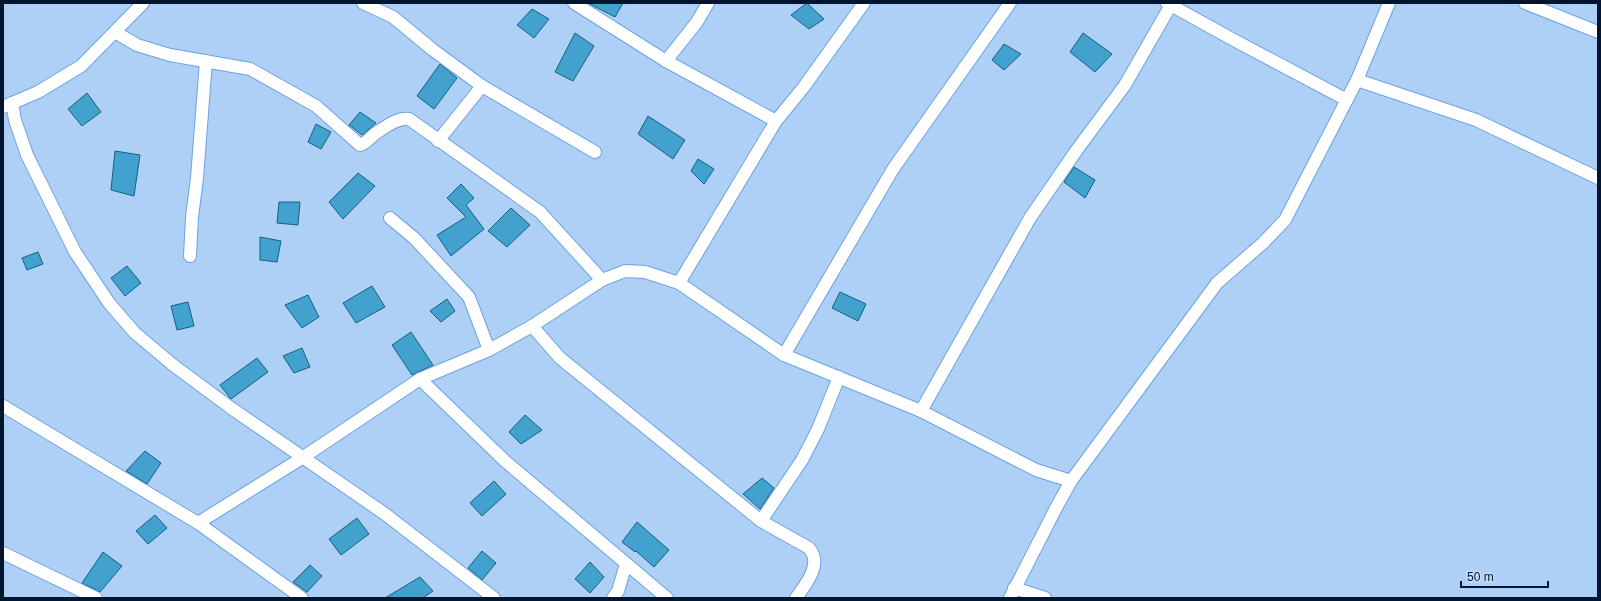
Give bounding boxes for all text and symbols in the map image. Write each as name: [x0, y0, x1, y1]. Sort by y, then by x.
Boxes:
scale bar: [1461, 563, 1548, 589]
text: 50 m: [1467, 570, 1494, 584]

